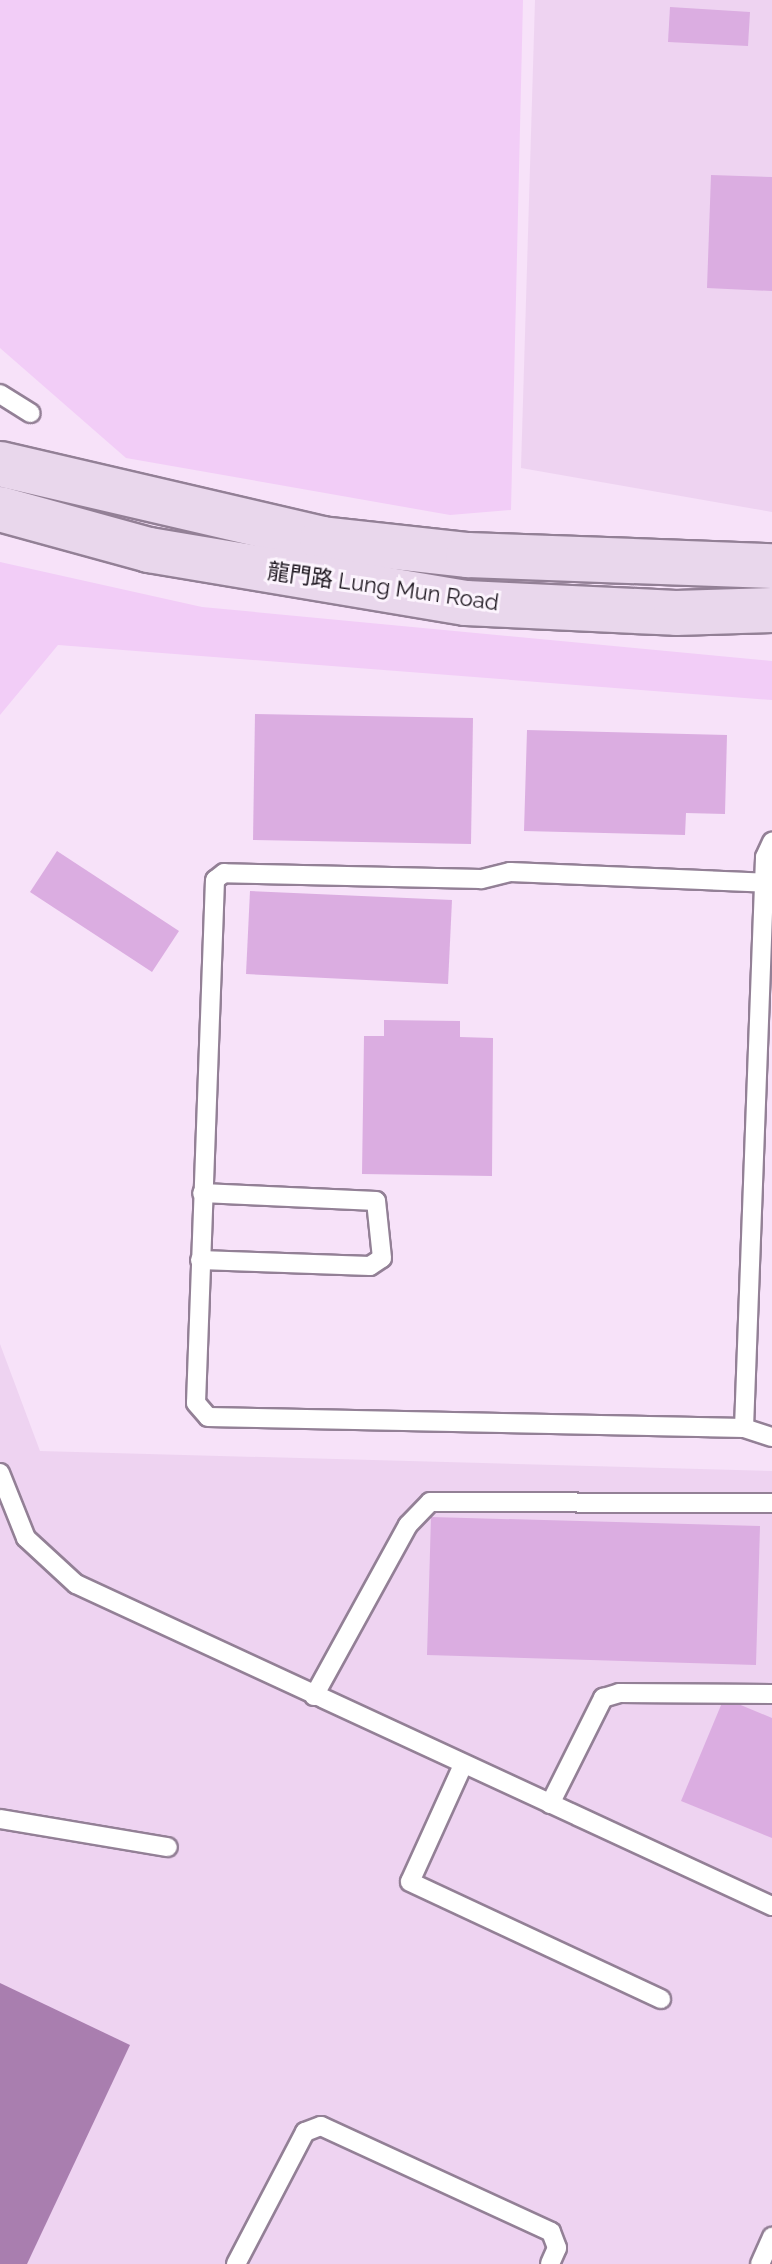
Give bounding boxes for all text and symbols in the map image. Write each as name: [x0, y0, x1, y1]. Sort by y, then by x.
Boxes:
street label: 龍門路 Lung Mun Road: [266, 558, 500, 616]

